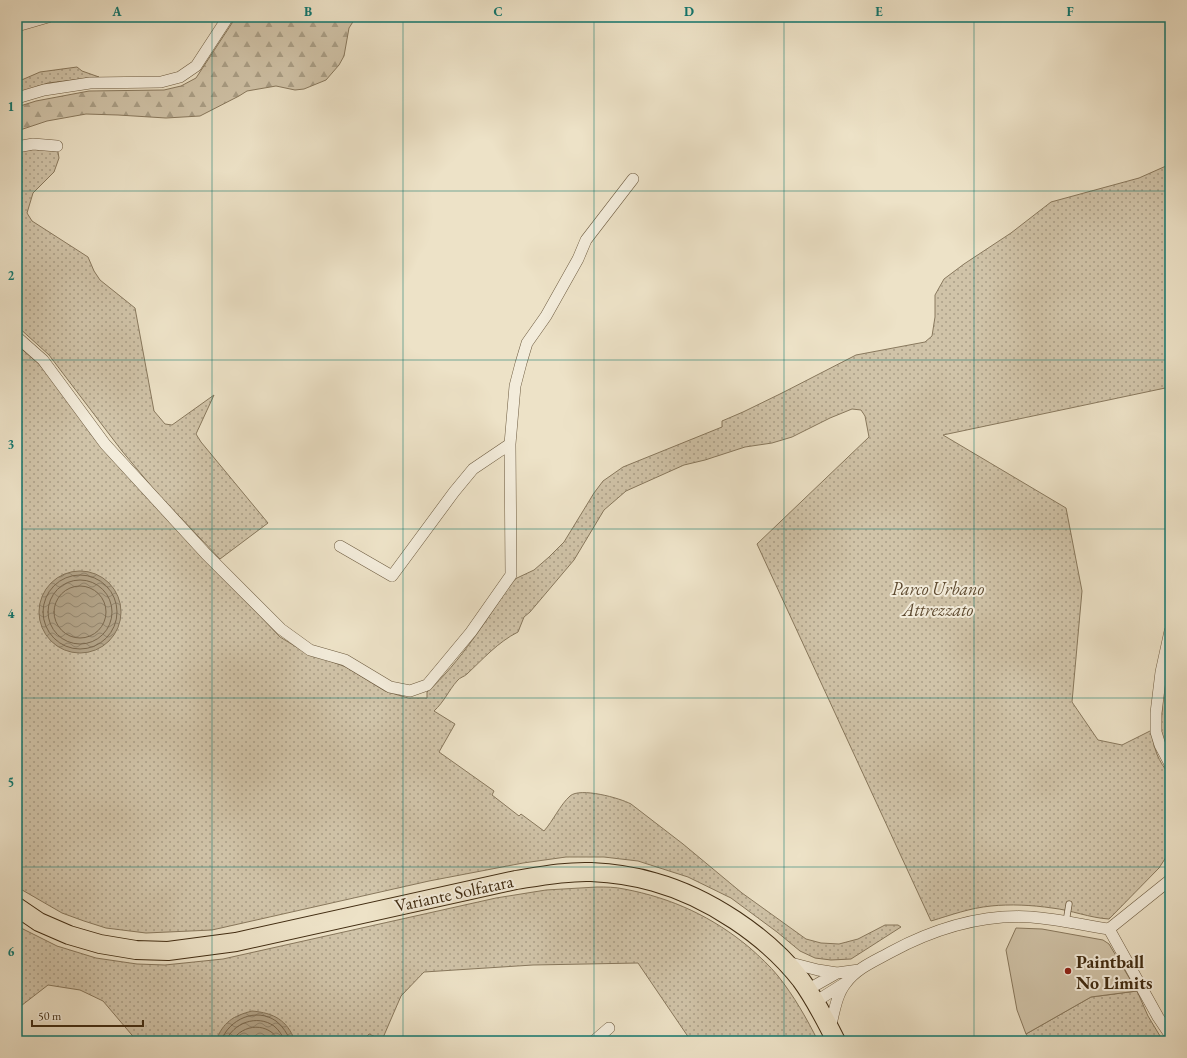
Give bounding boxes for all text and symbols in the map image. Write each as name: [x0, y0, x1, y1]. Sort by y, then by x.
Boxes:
text: A: [111, 3, 122, 20]
text: B: [304, 3, 312, 20]
text: C: [493, 3, 503, 20]
text: D: [684, 3, 694, 20]
text: E: [875, 3, 883, 20]
text: F: [1066, 3, 1074, 20]
text: 1: [8, 98, 15, 115]
text: 2: [8, 267, 15, 284]
text: 3: [8, 436, 15, 453]
park label: Parco Urbano Attrezzato: [892, 577, 985, 621]
text: 4: [8, 605, 15, 622]
text: 5: [8, 774, 14, 791]
street label: Variante Solfatara: [393, 869, 516, 917]
text: 6: [8, 943, 15, 960]
place label: Paintball No Limits: [1076, 950, 1152, 994]
marker: Paintball No Limits: [1063, 966, 1073, 976]
scale bar: [32, 1002, 143, 1028]
text: 50 m: [38, 1008, 62, 1024]

